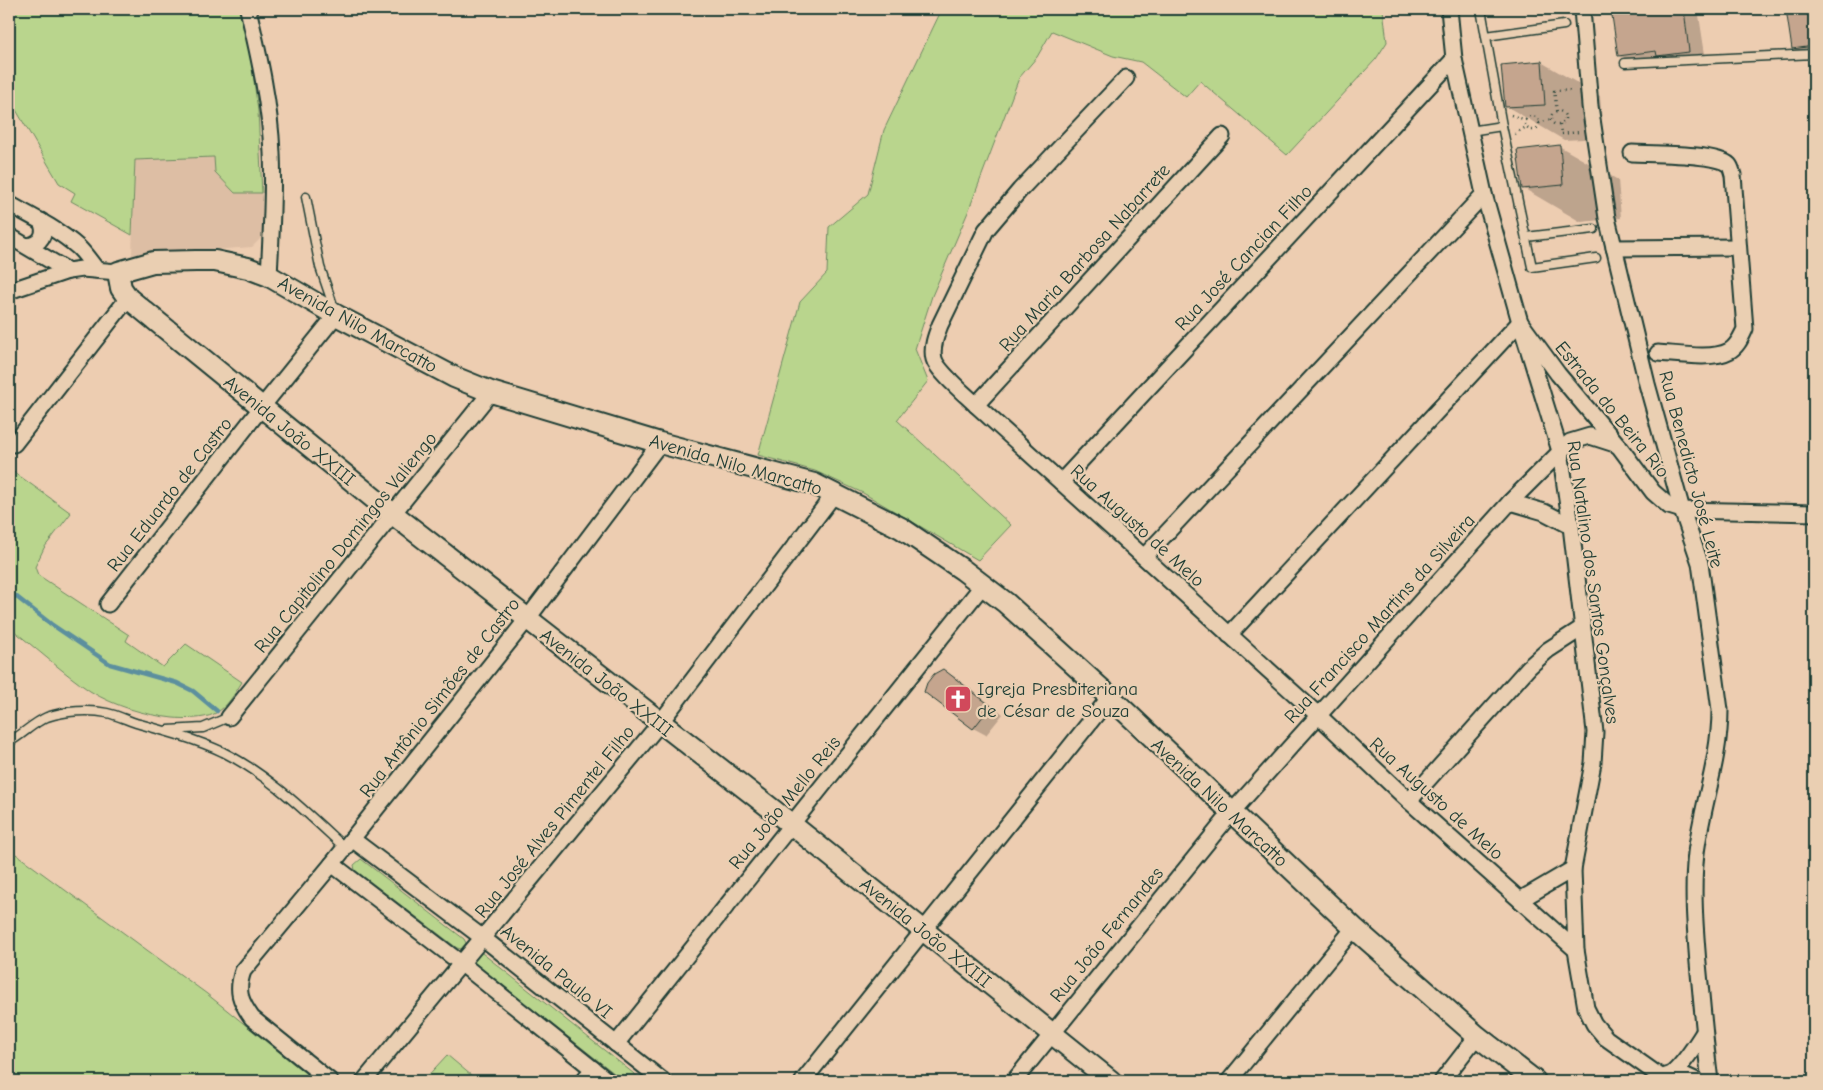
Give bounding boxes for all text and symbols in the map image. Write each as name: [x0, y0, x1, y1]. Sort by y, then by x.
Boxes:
street label: Rua Maria Barbosa Nabarrete: [995, 159, 1175, 356]
street label: Rua José Cancian Filho: [1170, 180, 1317, 335]
street label: Avenida Nilo Marcatto: [274, 272, 441, 378]
street label: Estrada do Beira Rio: [1550, 337, 1674, 482]
street label: Rua Benedicto José Leite: [1654, 368, 1728, 570]
street label: Avenida João XXIII: [219, 371, 359, 490]
street label: Rua Eduardo de Castro: [103, 413, 237, 576]
street label: Rua Capitolino Domingos Valiengo: [250, 428, 442, 657]
street label: Avenida Nilo Marcatto: [647, 430, 825, 500]
street label: Rua Natalino dos Santos Gonçalves: [1562, 439, 1624, 725]
street label: Rua Augusto de Melo: [1066, 460, 1209, 592]
street label: Rua Francisco Martins da Silveira: [1280, 510, 1480, 728]
street label: Rua Antônio Simões de Castro: [355, 593, 525, 802]
street label: Avenida João XXIII: [536, 624, 677, 741]
place label: Igreja Presbiteriana de César de Souza: [977, 678, 1138, 722]
church icon: Igreja Presbiteriana de César de Souza: [943, 684, 973, 714]
street label: Rua José Alves Pimentel Filho: [470, 721, 639, 922]
street label: Rua João Mello Reis: [724, 731, 845, 874]
street label: Rua Augusto de Melo: [1365, 733, 1508, 865]
street label: Avenida Nilo Marcatto: [1147, 734, 1292, 872]
street label: Rua João Fernandes: [1046, 863, 1168, 1007]
street label: Avenida João XXIII: [855, 873, 995, 992]
street label: Avenida Paulo VI: [496, 920, 616, 1023]

